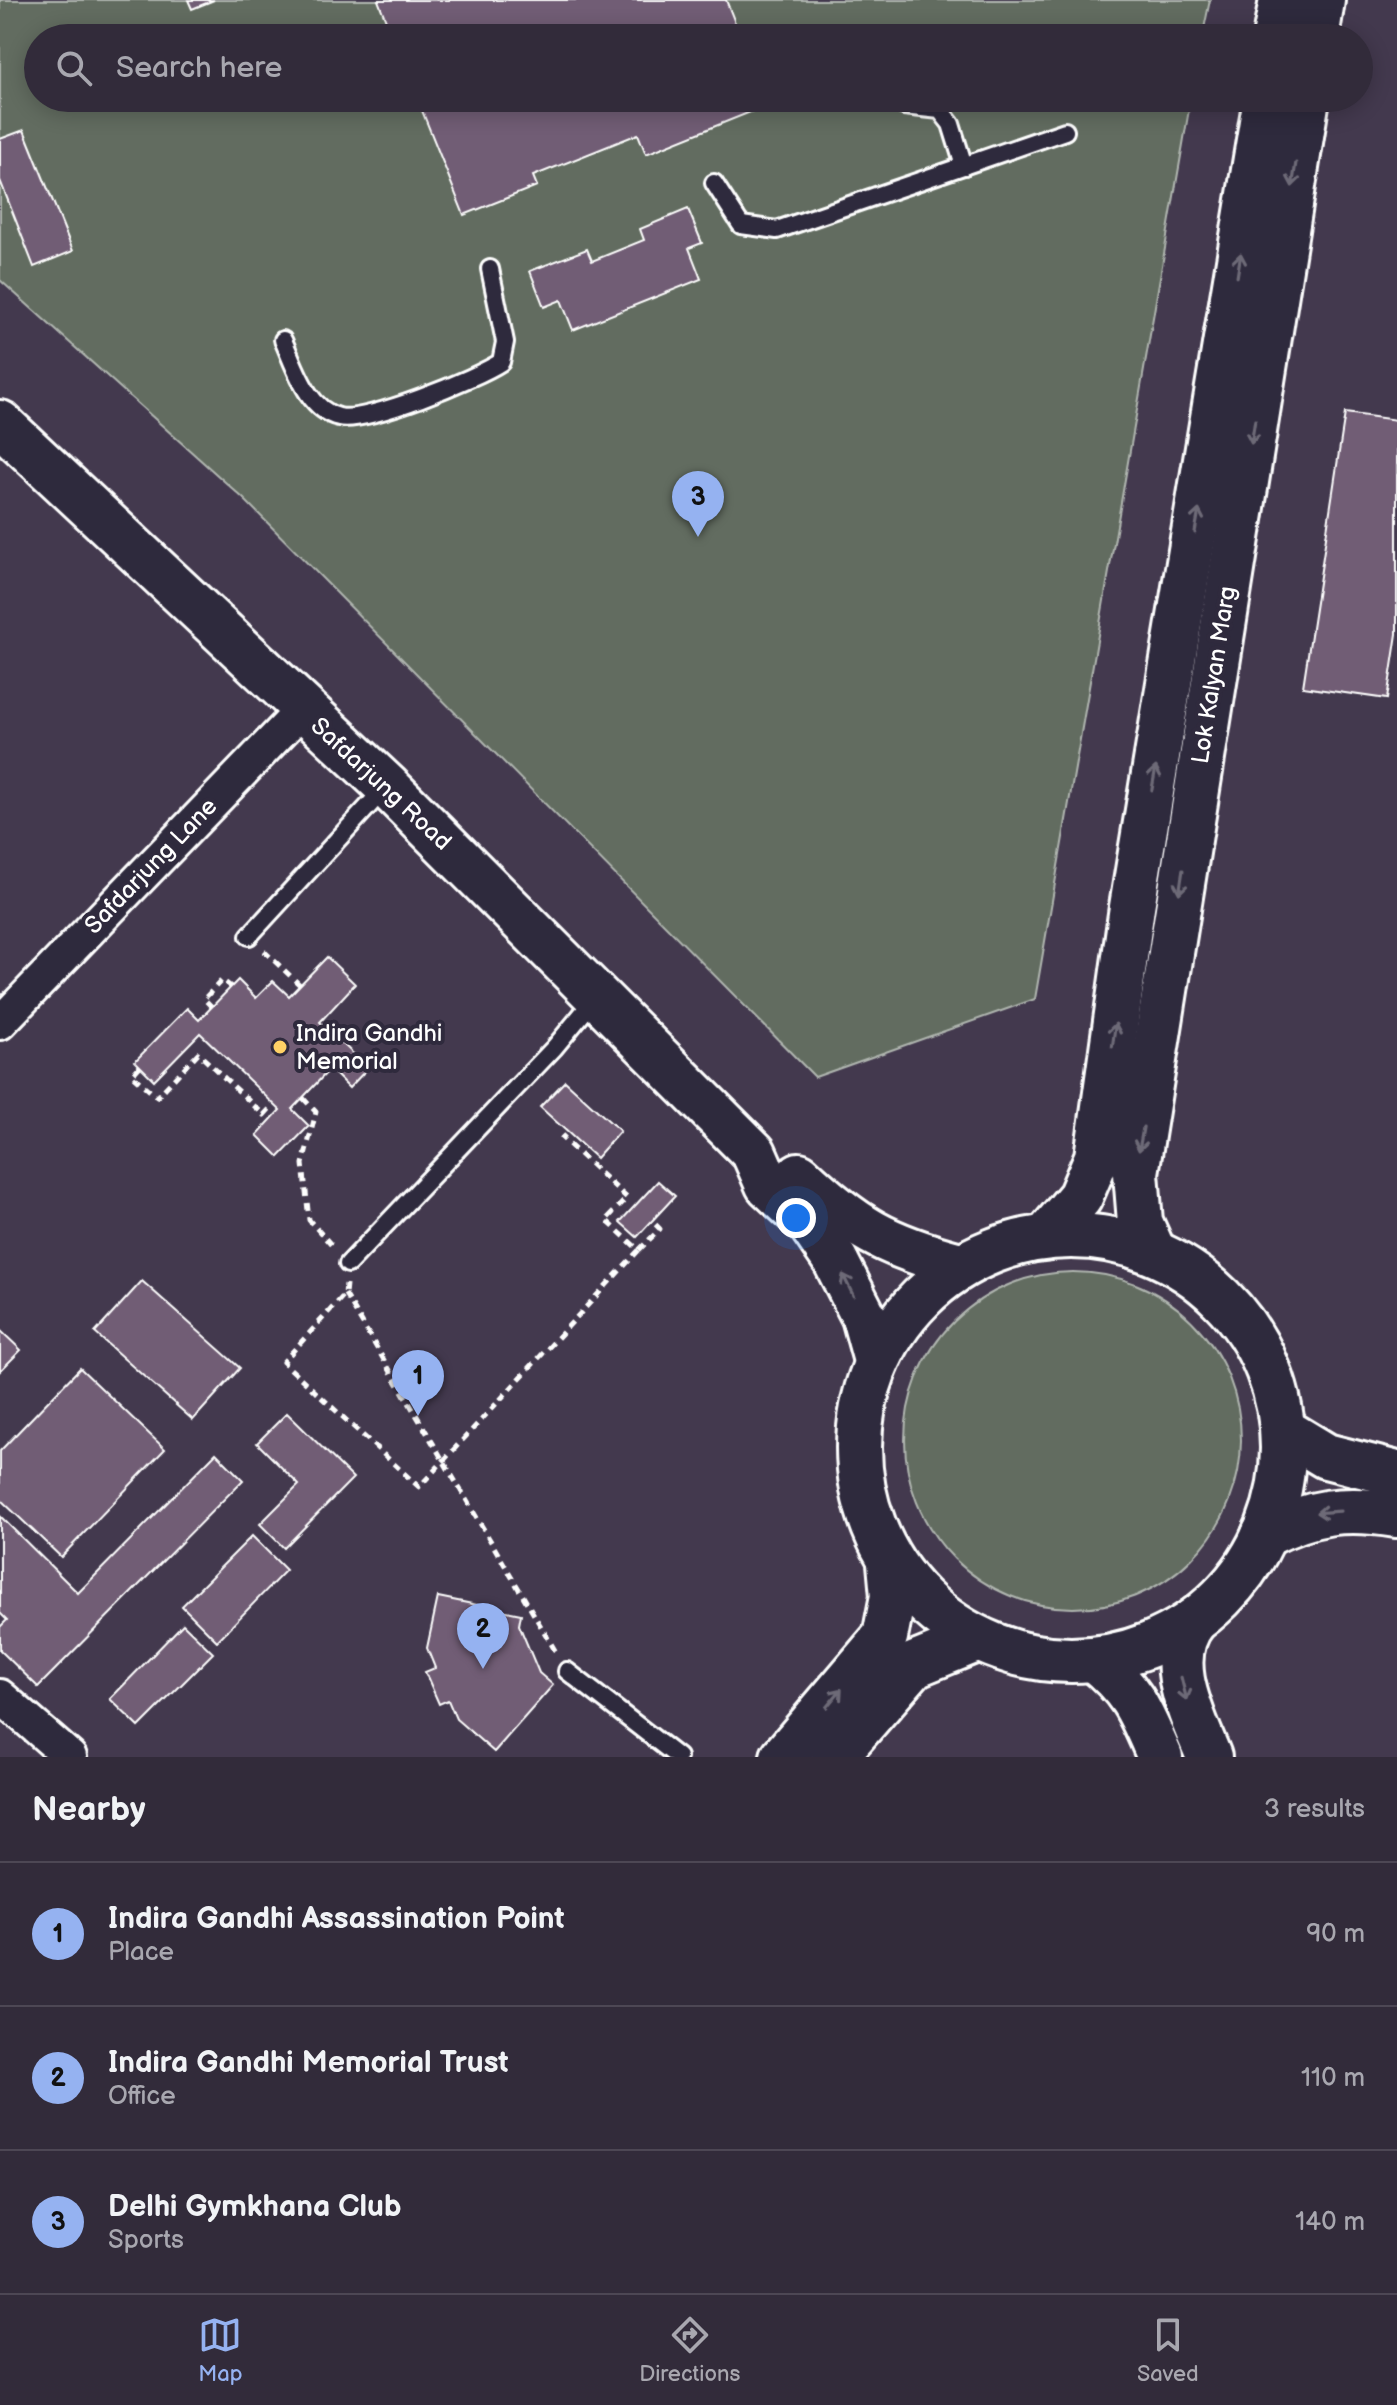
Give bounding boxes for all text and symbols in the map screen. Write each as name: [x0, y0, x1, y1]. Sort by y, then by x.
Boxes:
search box: [24, 24, 1373, 112]
icon: search: [52, 46, 96, 90]
text: Search here: [116, 50, 282, 86]
one-way arrow: [1286, 162, 1301, 187]
one-way arrow: [1232, 253, 1247, 278]
one-way arrow: [1245, 419, 1260, 444]
pin: 3: [672, 471, 724, 537]
one-way arrow: [1191, 509, 1206, 535]
street label: Lok Kalyan Marg: [1186, 584, 1242, 766]
street label: Safdarjung Road: [305, 711, 457, 857]
one-way arrow: [1147, 766, 1162, 791]
street label: Safdarjung Lane: [79, 792, 223, 940]
one-way arrow: [1173, 869, 1188, 894]
place label: Indira Gandhi Memorial: [296, 1019, 442, 1076]
one-way arrow: [1107, 1023, 1122, 1048]
marker: Indira Gandhi Memorial: [271, 1038, 289, 1056]
one-way arrow: [1133, 1126, 1148, 1151]
your location: [776, 1198, 816, 1238]
one-way arrow: [839, 1273, 855, 1297]
pin: 1: [392, 1350, 444, 1416]
one-way arrow: [1315, 1505, 1342, 1520]
pin: 2: [457, 1603, 509, 1669]
one-way arrow: [1178, 1675, 1193, 1701]
one-way arrow: [825, 1688, 843, 1708]
text: Nearby: [32, 1789, 146, 1830]
text: 3 results: [1264, 1794, 1365, 1825]
text: Indira Gandhi Assassination Point: [108, 1901, 565, 1937]
text: 1: [53, 1919, 63, 1950]
text: 90 m: [1306, 1919, 1365, 1950]
text: Place: [108, 1937, 174, 1968]
text: Indira Gandhi Memorial Trust: [108, 2045, 508, 2081]
text: 2: [50, 2063, 66, 2094]
text: 110 m: [1301, 2063, 1365, 2094]
text: Office: [108, 2081, 176, 2112]
text: Delhi Gymkhana Club: [108, 2189, 402, 2225]
text: 3: [50, 2207, 66, 2238]
text: 140 m: [1295, 2207, 1365, 2238]
text: Sports: [108, 2225, 184, 2256]
tab: Map: [198, 2313, 243, 2388]
tab: Directions: [639, 2313, 740, 2388]
tab: Saved: [1137, 2313, 1199, 2388]

